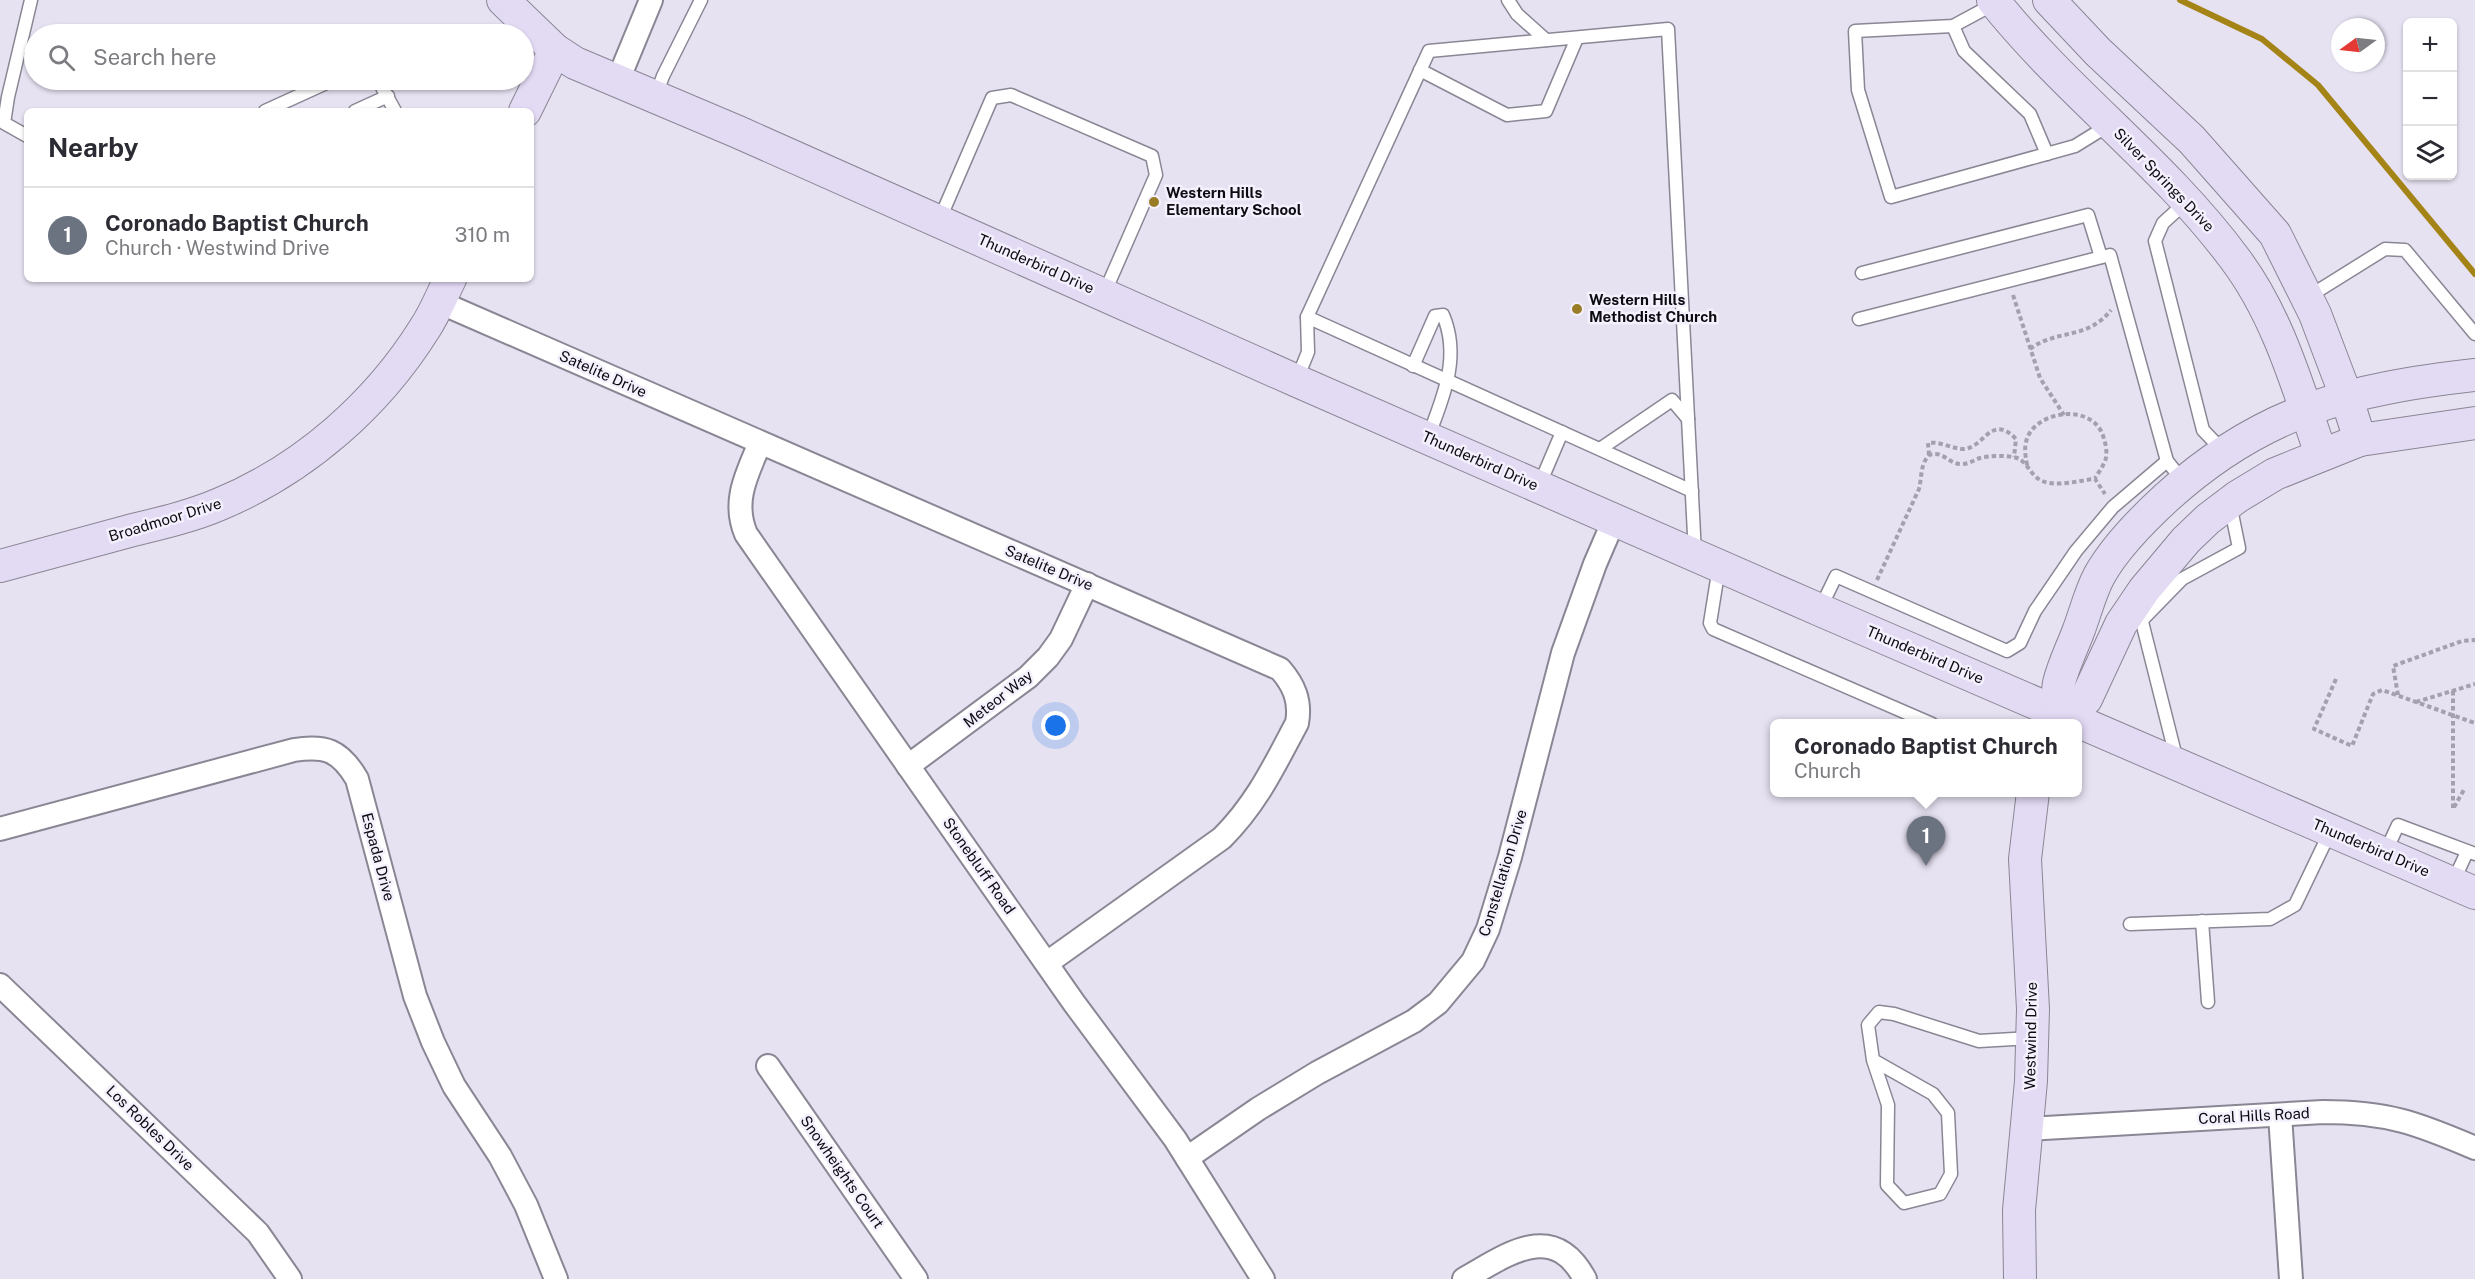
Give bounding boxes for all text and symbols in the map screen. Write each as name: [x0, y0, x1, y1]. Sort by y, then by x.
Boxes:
north arrow: [2331, 18, 2385, 72]
map controls: [2403, 18, 2457, 180]
button: +: [2403, 18, 2457, 72]
search box: [24, 24, 534, 90]
icon: search: [45, 41, 78, 74]
text: Search here: [93, 44, 217, 70]
button: −: [2403, 72, 2457, 126]
street label: Silver Springs Drive: [2111, 124, 2218, 235]
button: layers: [2403, 126, 2457, 180]
text: Nearby: [48, 132, 138, 163]
place label: Western Hills Elementary School: [1166, 184, 1302, 218]
marker: Western Hills Elementary School: [1147, 195, 1161, 209]
text: Coronado Baptist Church: [105, 210, 369, 236]
text: 1: [63, 223, 72, 247]
text: 310 m: [455, 223, 510, 247]
street label: Thunderbird Drive: [976, 230, 1097, 297]
text: Church · Westwind Drive: [105, 236, 330, 260]
place label: Western Hills Methodist Church: [1589, 291, 1717, 325]
marker: Western Hills Methodist Church: [1570, 302, 1584, 316]
street label: Satelite Drive: [557, 347, 650, 400]
street label: Thunderbird Drive: [1420, 427, 1541, 494]
street label: Broadmoor Drive: [106, 494, 223, 545]
street label: Satelite Drive: [1003, 541, 1096, 594]
street label: Thunderbird Drive: [1864, 622, 1986, 687]
street label: Meteor Way: [960, 666, 1036, 731]
your location: [1041, 711, 1070, 740]
popup: [1770, 719, 2082, 797]
text: Coronado Baptist Church: [1794, 733, 2058, 759]
text: Church: [1794, 759, 1861, 783]
street label: Constellation Drive: [1475, 807, 1530, 938]
street label: Espada Drive: [359, 811, 398, 903]
street label: Stonebluff Road: [940, 814, 1019, 917]
street label: Thunderbird Drive: [2310, 815, 2432, 880]
pin: 1: [1906, 816, 1946, 866]
street label: Westwind Drive: [2021, 982, 2040, 1090]
street label: Los Robles Drive: [103, 1082, 198, 1174]
street label: Coral Hills Road: [2198, 1104, 2310, 1127]
street label: Snowheights Court: [797, 1112, 888, 1231]

